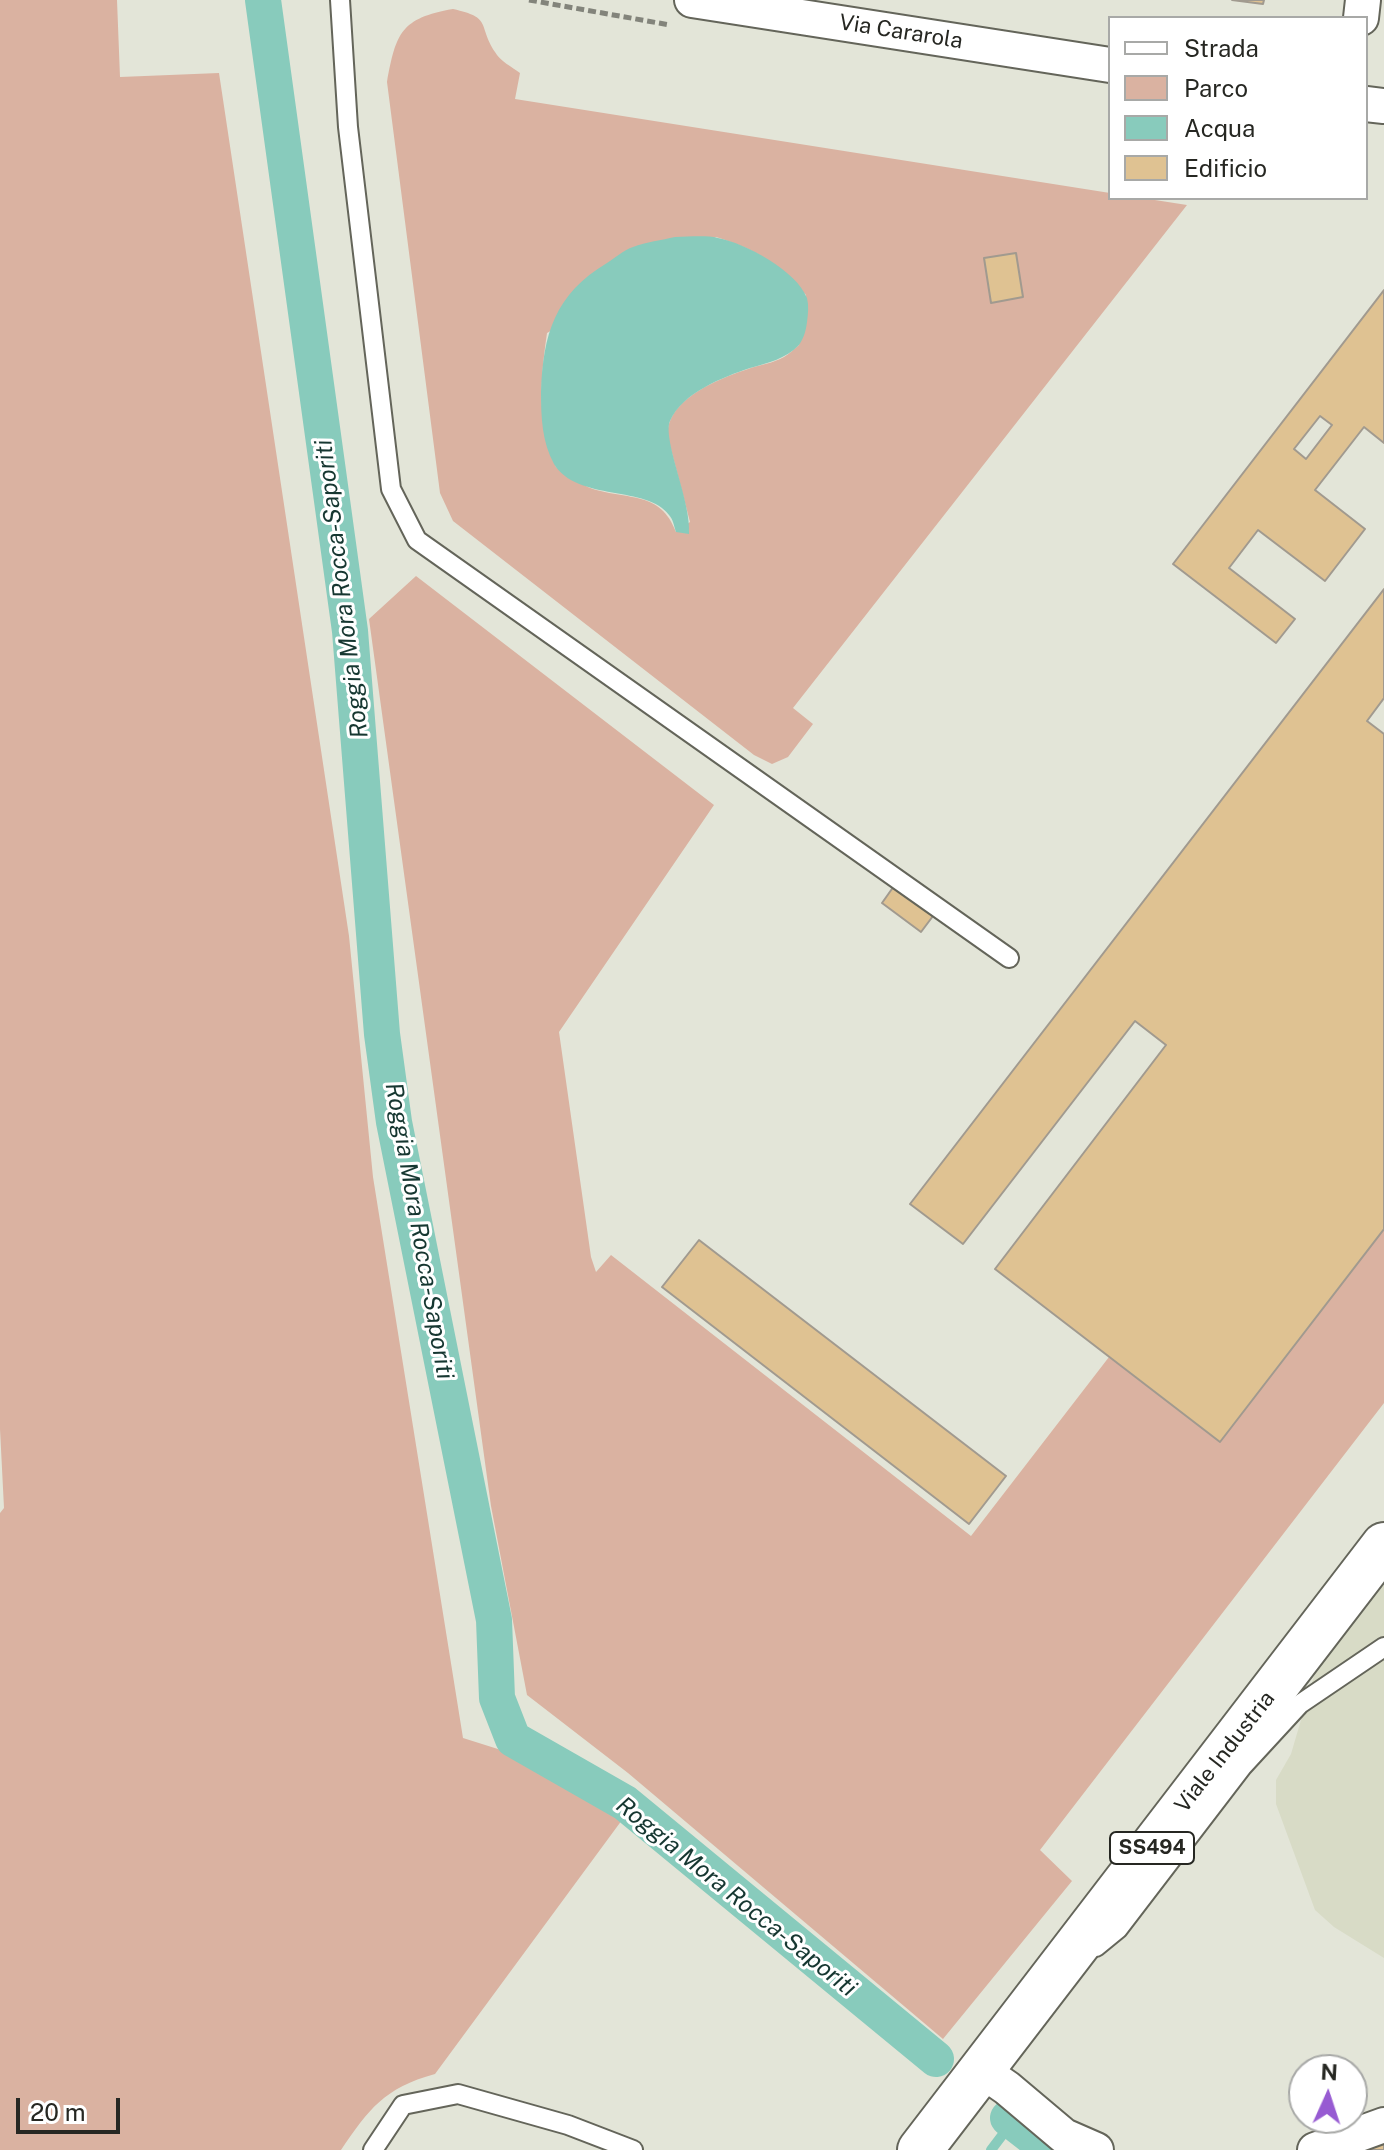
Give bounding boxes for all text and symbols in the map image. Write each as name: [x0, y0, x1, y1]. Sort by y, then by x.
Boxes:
street label: Via Cararola: [837, 9, 965, 55]
legend: [1108, 16, 1368, 200]
text: Strada: [1184, 34, 1259, 62]
text: Parco: [1184, 74, 1248, 102]
text: Acqua: [1184, 114, 1255, 142]
text: Edificio: [1184, 154, 1267, 182]
water label: Roggia Mora Rocca-Saporiti: [309, 438, 375, 740]
water label: Roggia Mora Rocca-Saporiti: [379, 1080, 459, 1382]
street label: Viale Industria: [1169, 1686, 1281, 1818]
water label: Roggia Mora Rocca-Saporiti: [610, 1791, 862, 2003]
road number: SS494: [1110, 1832, 1194, 1864]
north arrow: [1288, 2054, 1368, 2134]
text: N: [1320, 2059, 1338, 2085]
scale bar: [20, 2082, 124, 2132]
text: 20 m: [30, 2098, 86, 2126]

